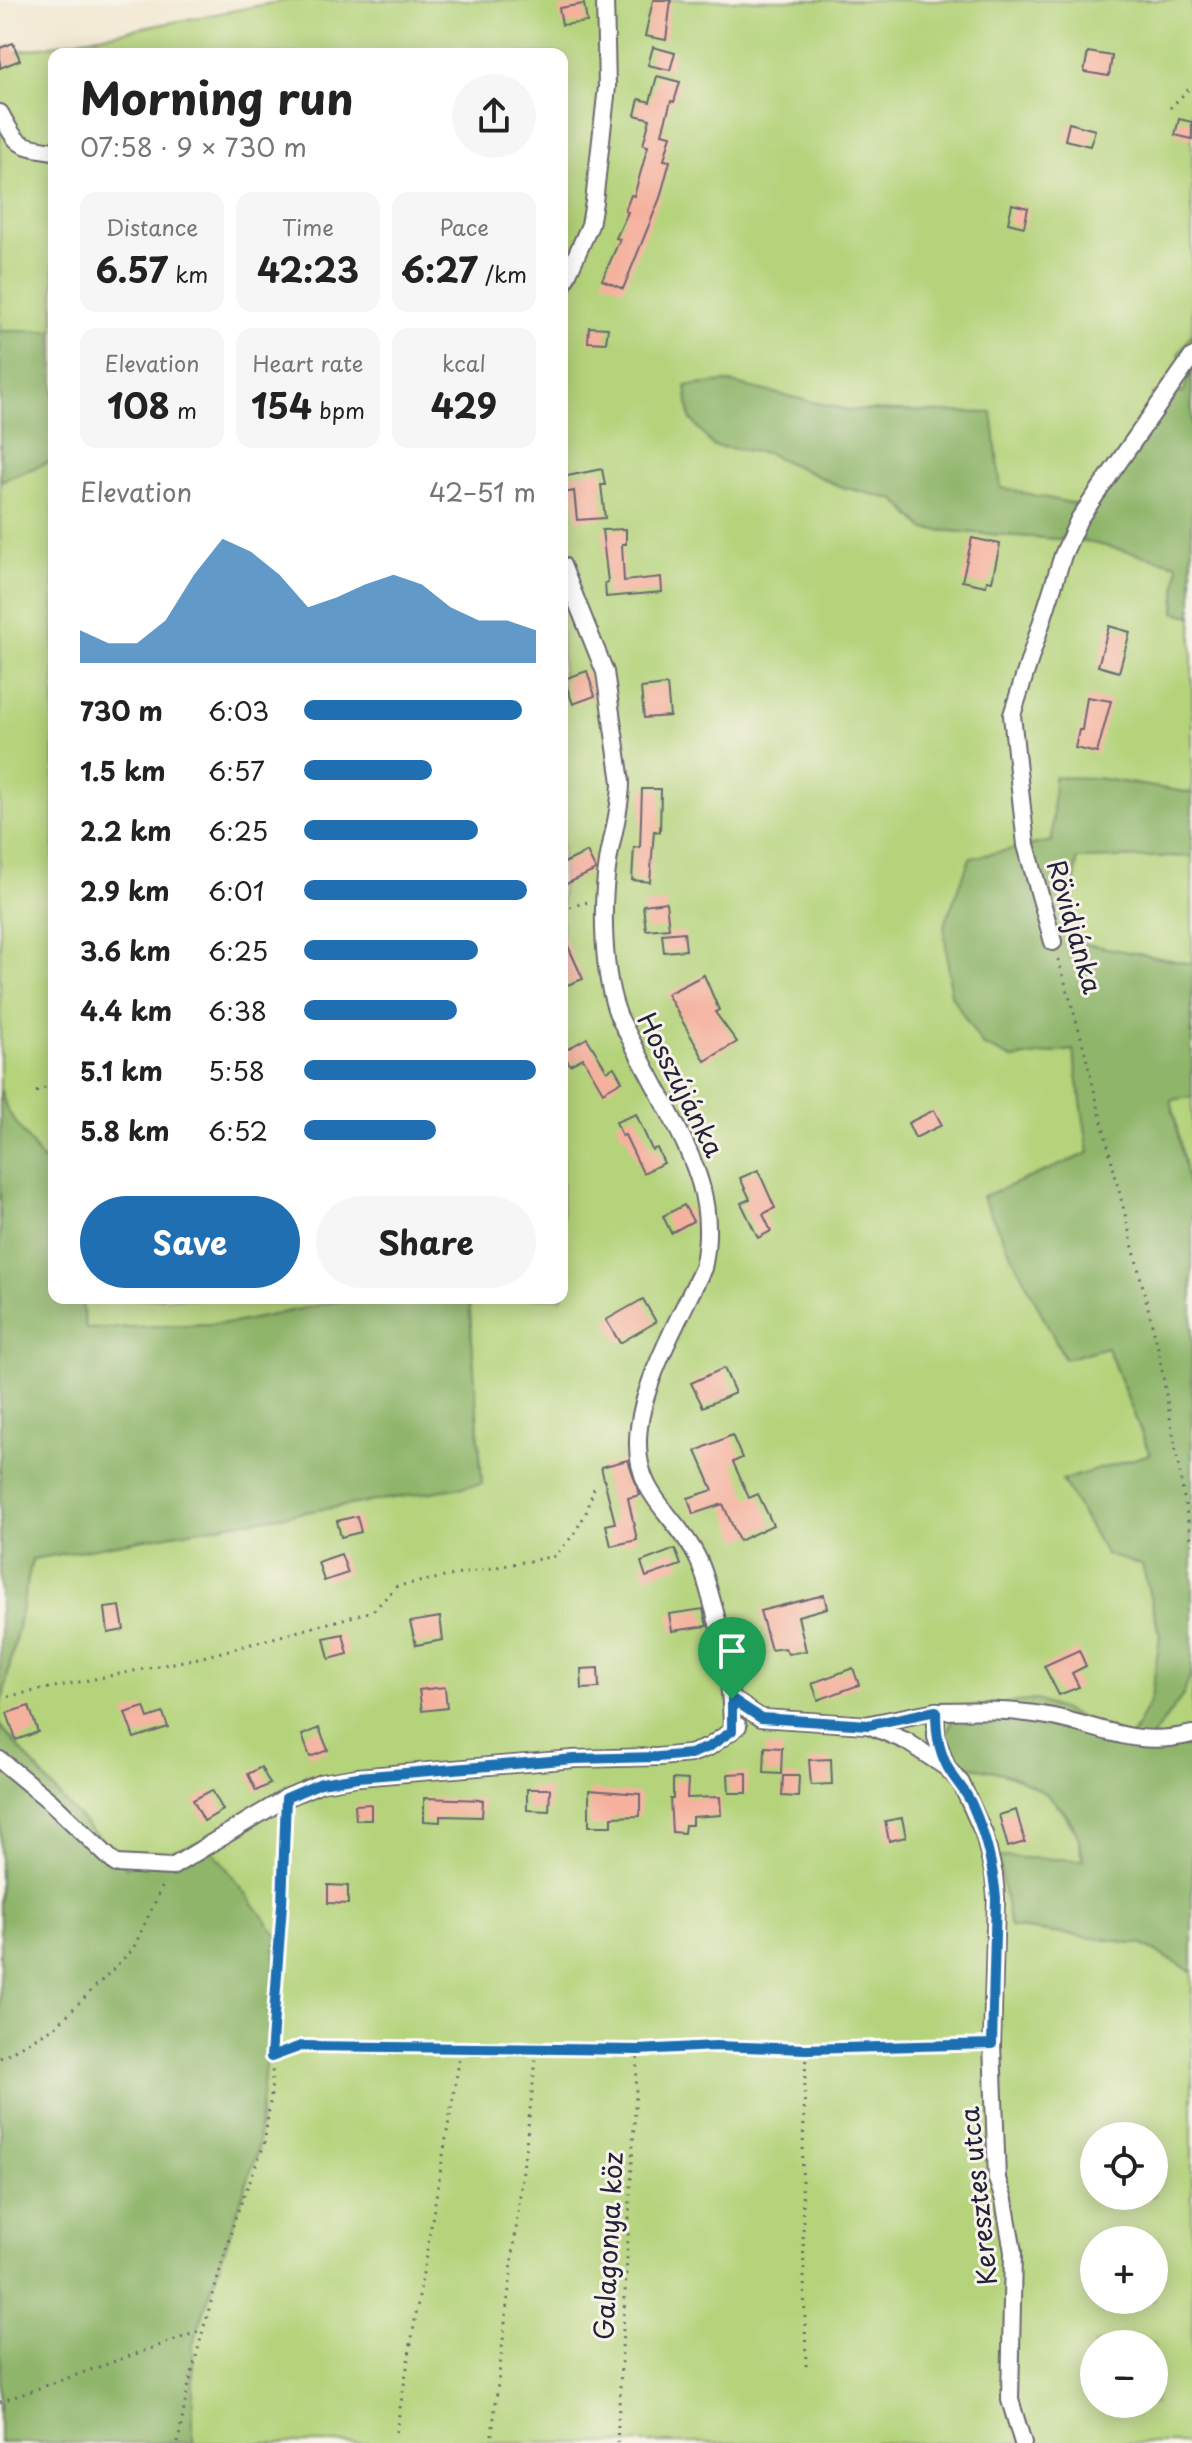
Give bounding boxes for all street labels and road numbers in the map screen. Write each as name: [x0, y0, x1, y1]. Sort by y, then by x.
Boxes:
street label: Rövidjánka: [1038, 855, 1113, 999]
street label: Hosszújánka: [628, 1005, 735, 1164]
street label: Keresztes utca: [949, 2104, 1006, 2287]
street label: Galagonya köz: [583, 2151, 632, 2341]

